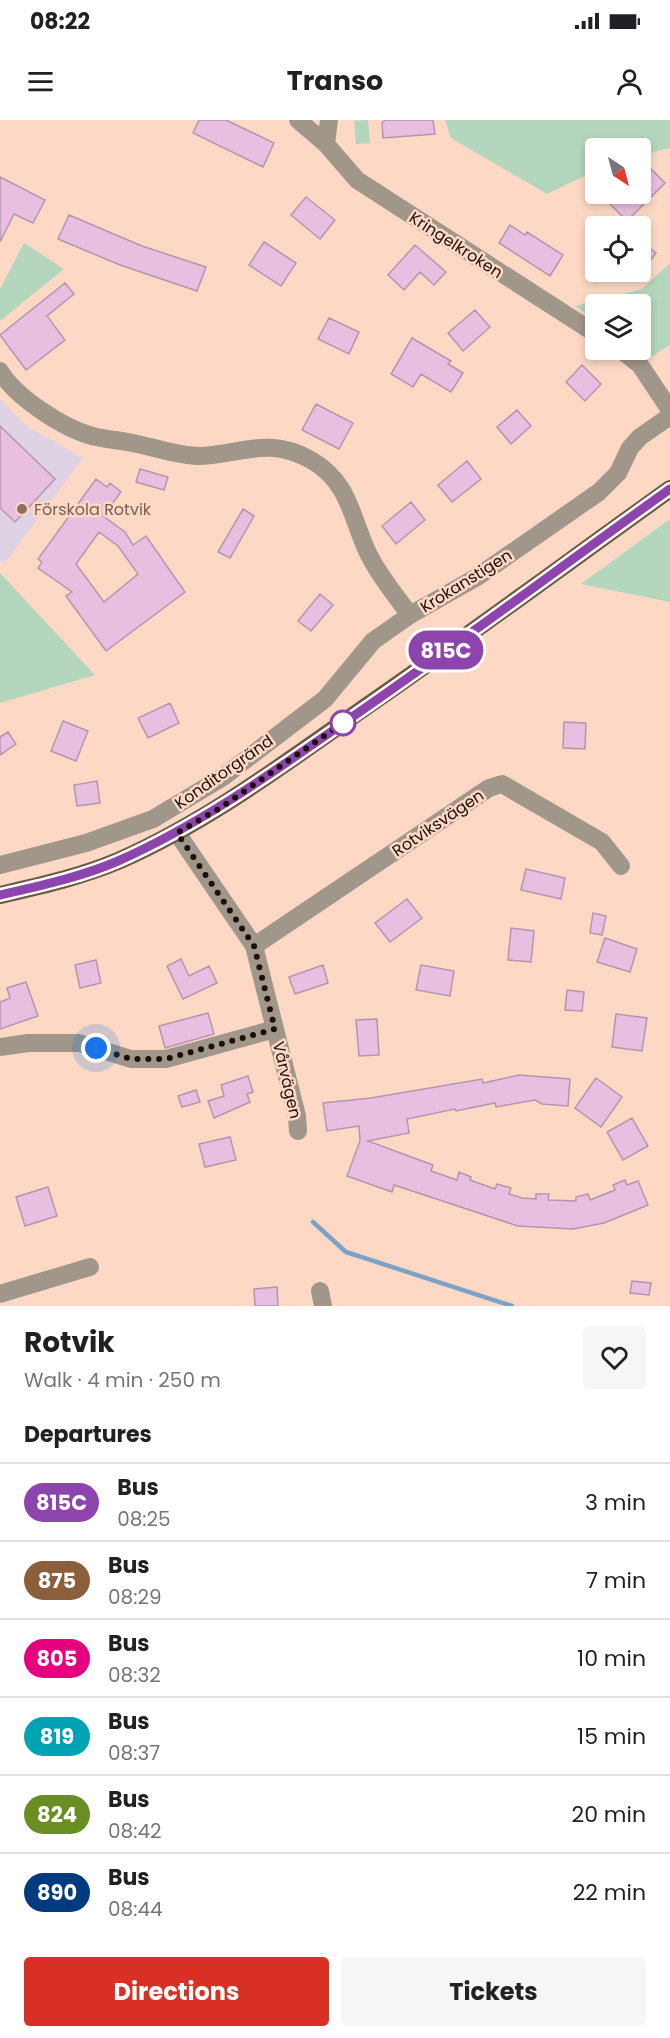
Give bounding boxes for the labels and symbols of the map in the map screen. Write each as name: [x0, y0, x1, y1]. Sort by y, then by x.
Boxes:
north arrow: [585, 138, 651, 204]
street label: Kringelkroken: [405, 206, 507, 284]
place label: Förskola Rotvik: [34, 498, 152, 521]
marker: Förskola Rotvik: [15, 502, 29, 516]
street label: Krokanstigen: [416, 544, 516, 618]
line badge: 815C: [404, 630, 488, 670]
unlabelled marker: [330, 710, 356, 736]
street label: Konditorgränd: [170, 729, 278, 815]
street label: Rotviksvägen: [388, 784, 488, 862]
your location: [81, 1033, 111, 1063]
street label: Vårvägen: [267, 1039, 307, 1121]

